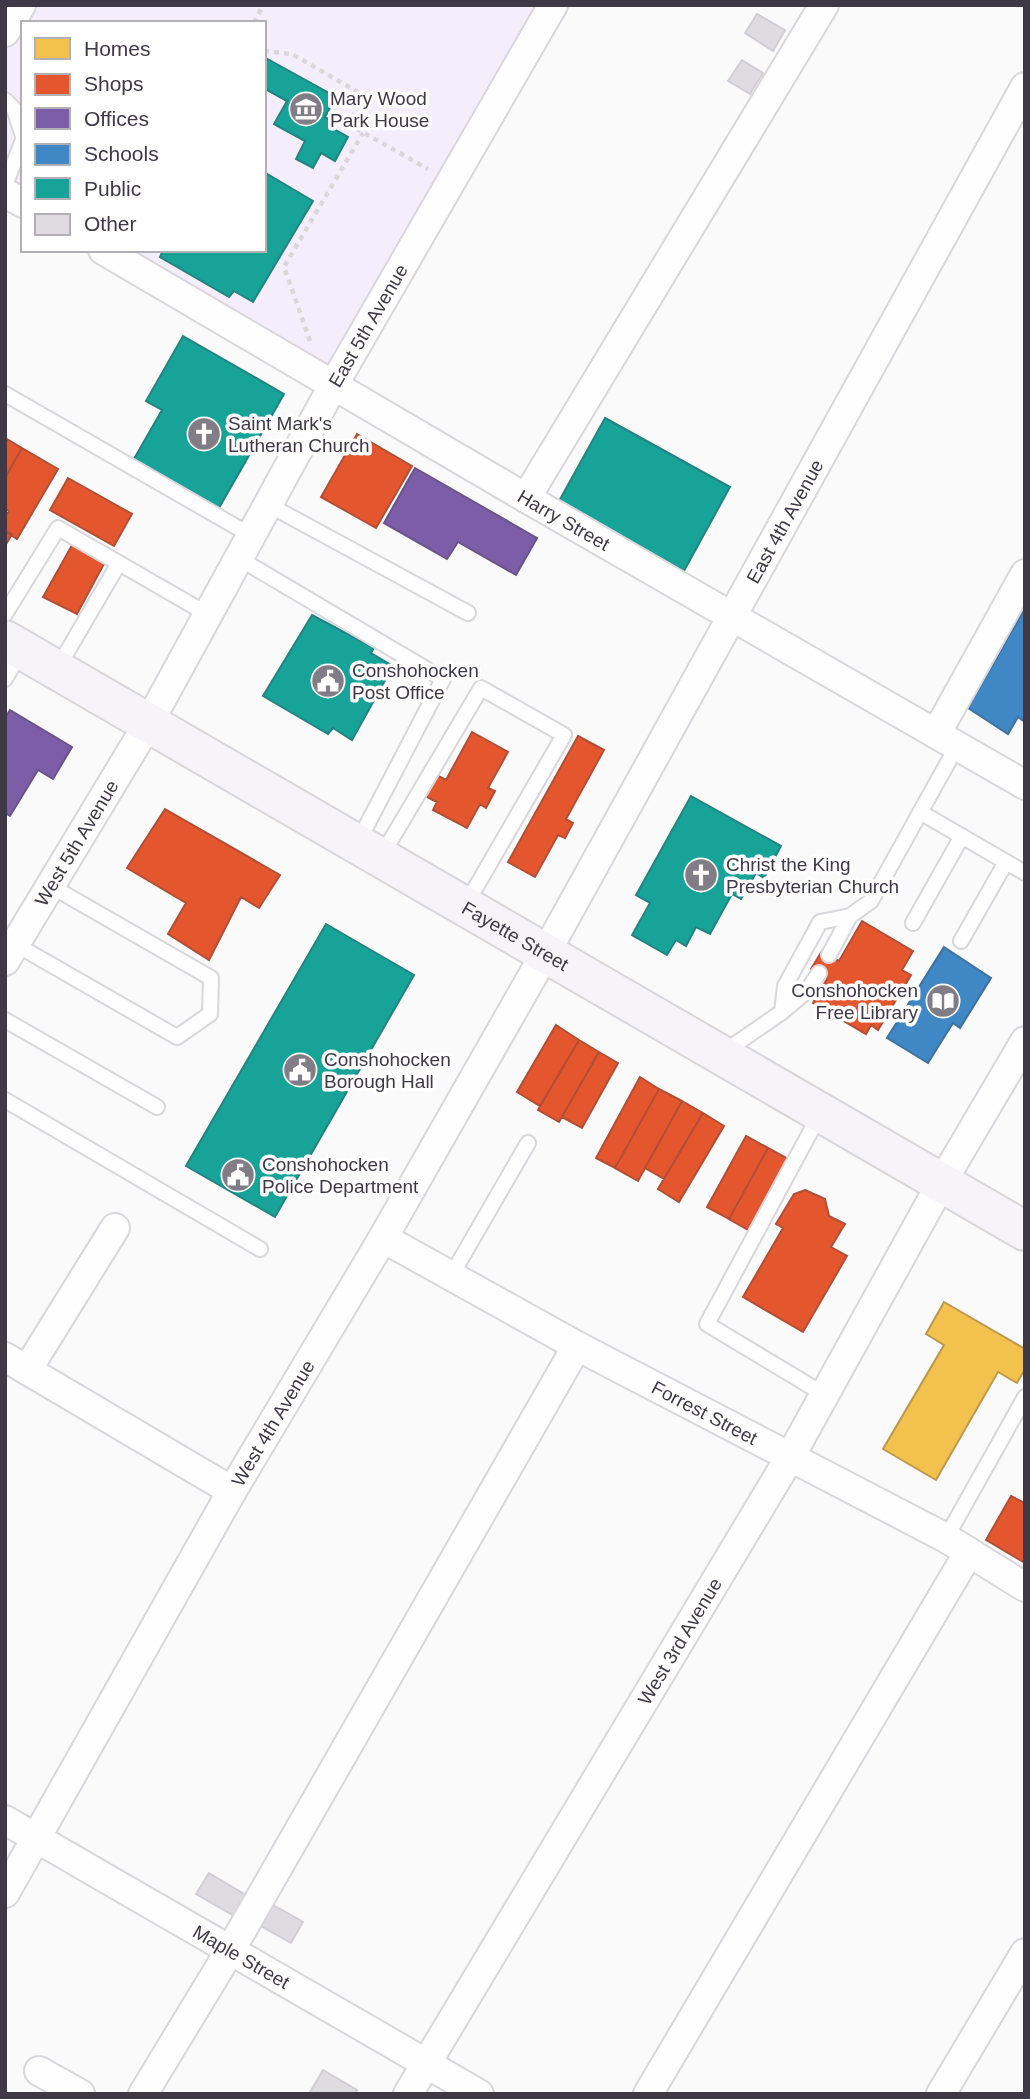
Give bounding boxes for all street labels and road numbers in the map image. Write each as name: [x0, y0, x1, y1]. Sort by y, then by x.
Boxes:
street label: East 5th Avenue: [324, 260, 411, 390]
street label: East 4th Avenue: [742, 456, 827, 587]
street label: Harry Street: [514, 485, 614, 555]
street label: West 5th Avenue: [30, 776, 122, 910]
street label: Fayette Street: [459, 897, 573, 975]
street label: West 4th Avenue: [227, 1356, 318, 1490]
street label: Forrest Street: [648, 1376, 762, 1449]
street label: West 3rd Avenue: [633, 1574, 726, 1708]
street label: Maple Street: [189, 1921, 294, 1993]

